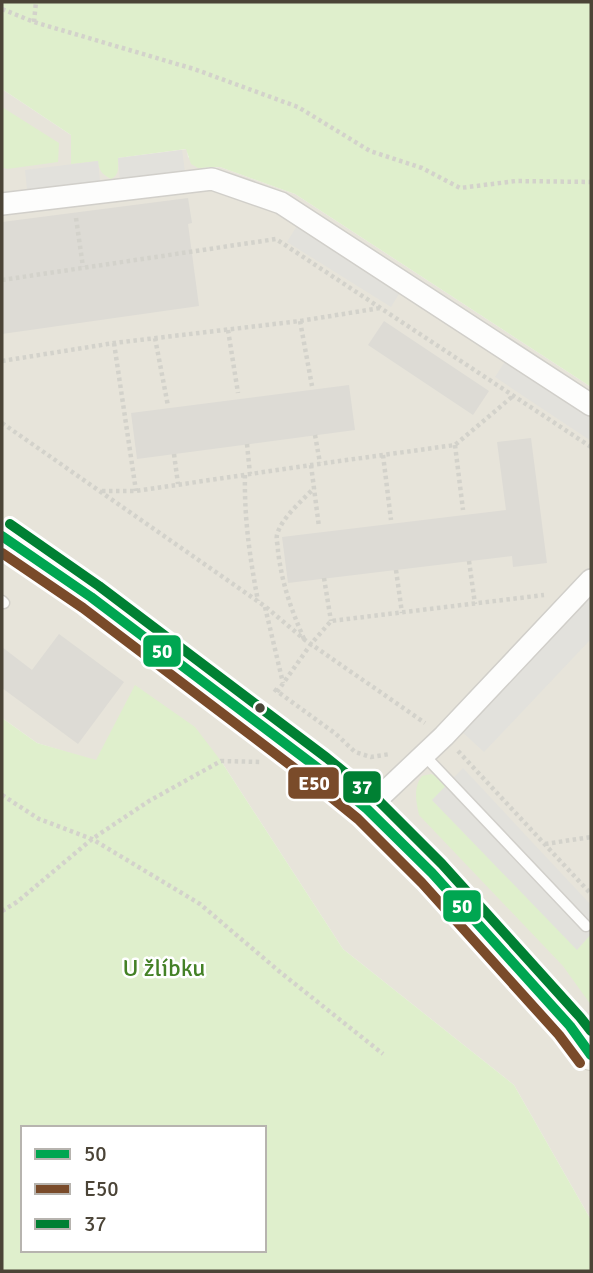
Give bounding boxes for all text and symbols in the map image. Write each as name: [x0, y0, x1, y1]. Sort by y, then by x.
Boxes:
line badge: 50: [142, 634, 182, 668]
text: 50: [152, 640, 172, 664]
unlabelled marker: [253, 701, 267, 715]
line badge: E50: [287, 766, 340, 800]
line badge: 37: [342, 770, 382, 804]
text: E50: [298, 772, 330, 796]
text: 37: [352, 776, 372, 800]
line badge: 50: [442, 889, 482, 923]
text: 50: [452, 895, 472, 919]
park label: U žlíbku: [123, 953, 205, 983]
legend: [21, 1126, 266, 1252]
text: 50: [84, 1141, 107, 1167]
text: E50: [84, 1176, 119, 1202]
text: 37: [84, 1211, 107, 1237]

